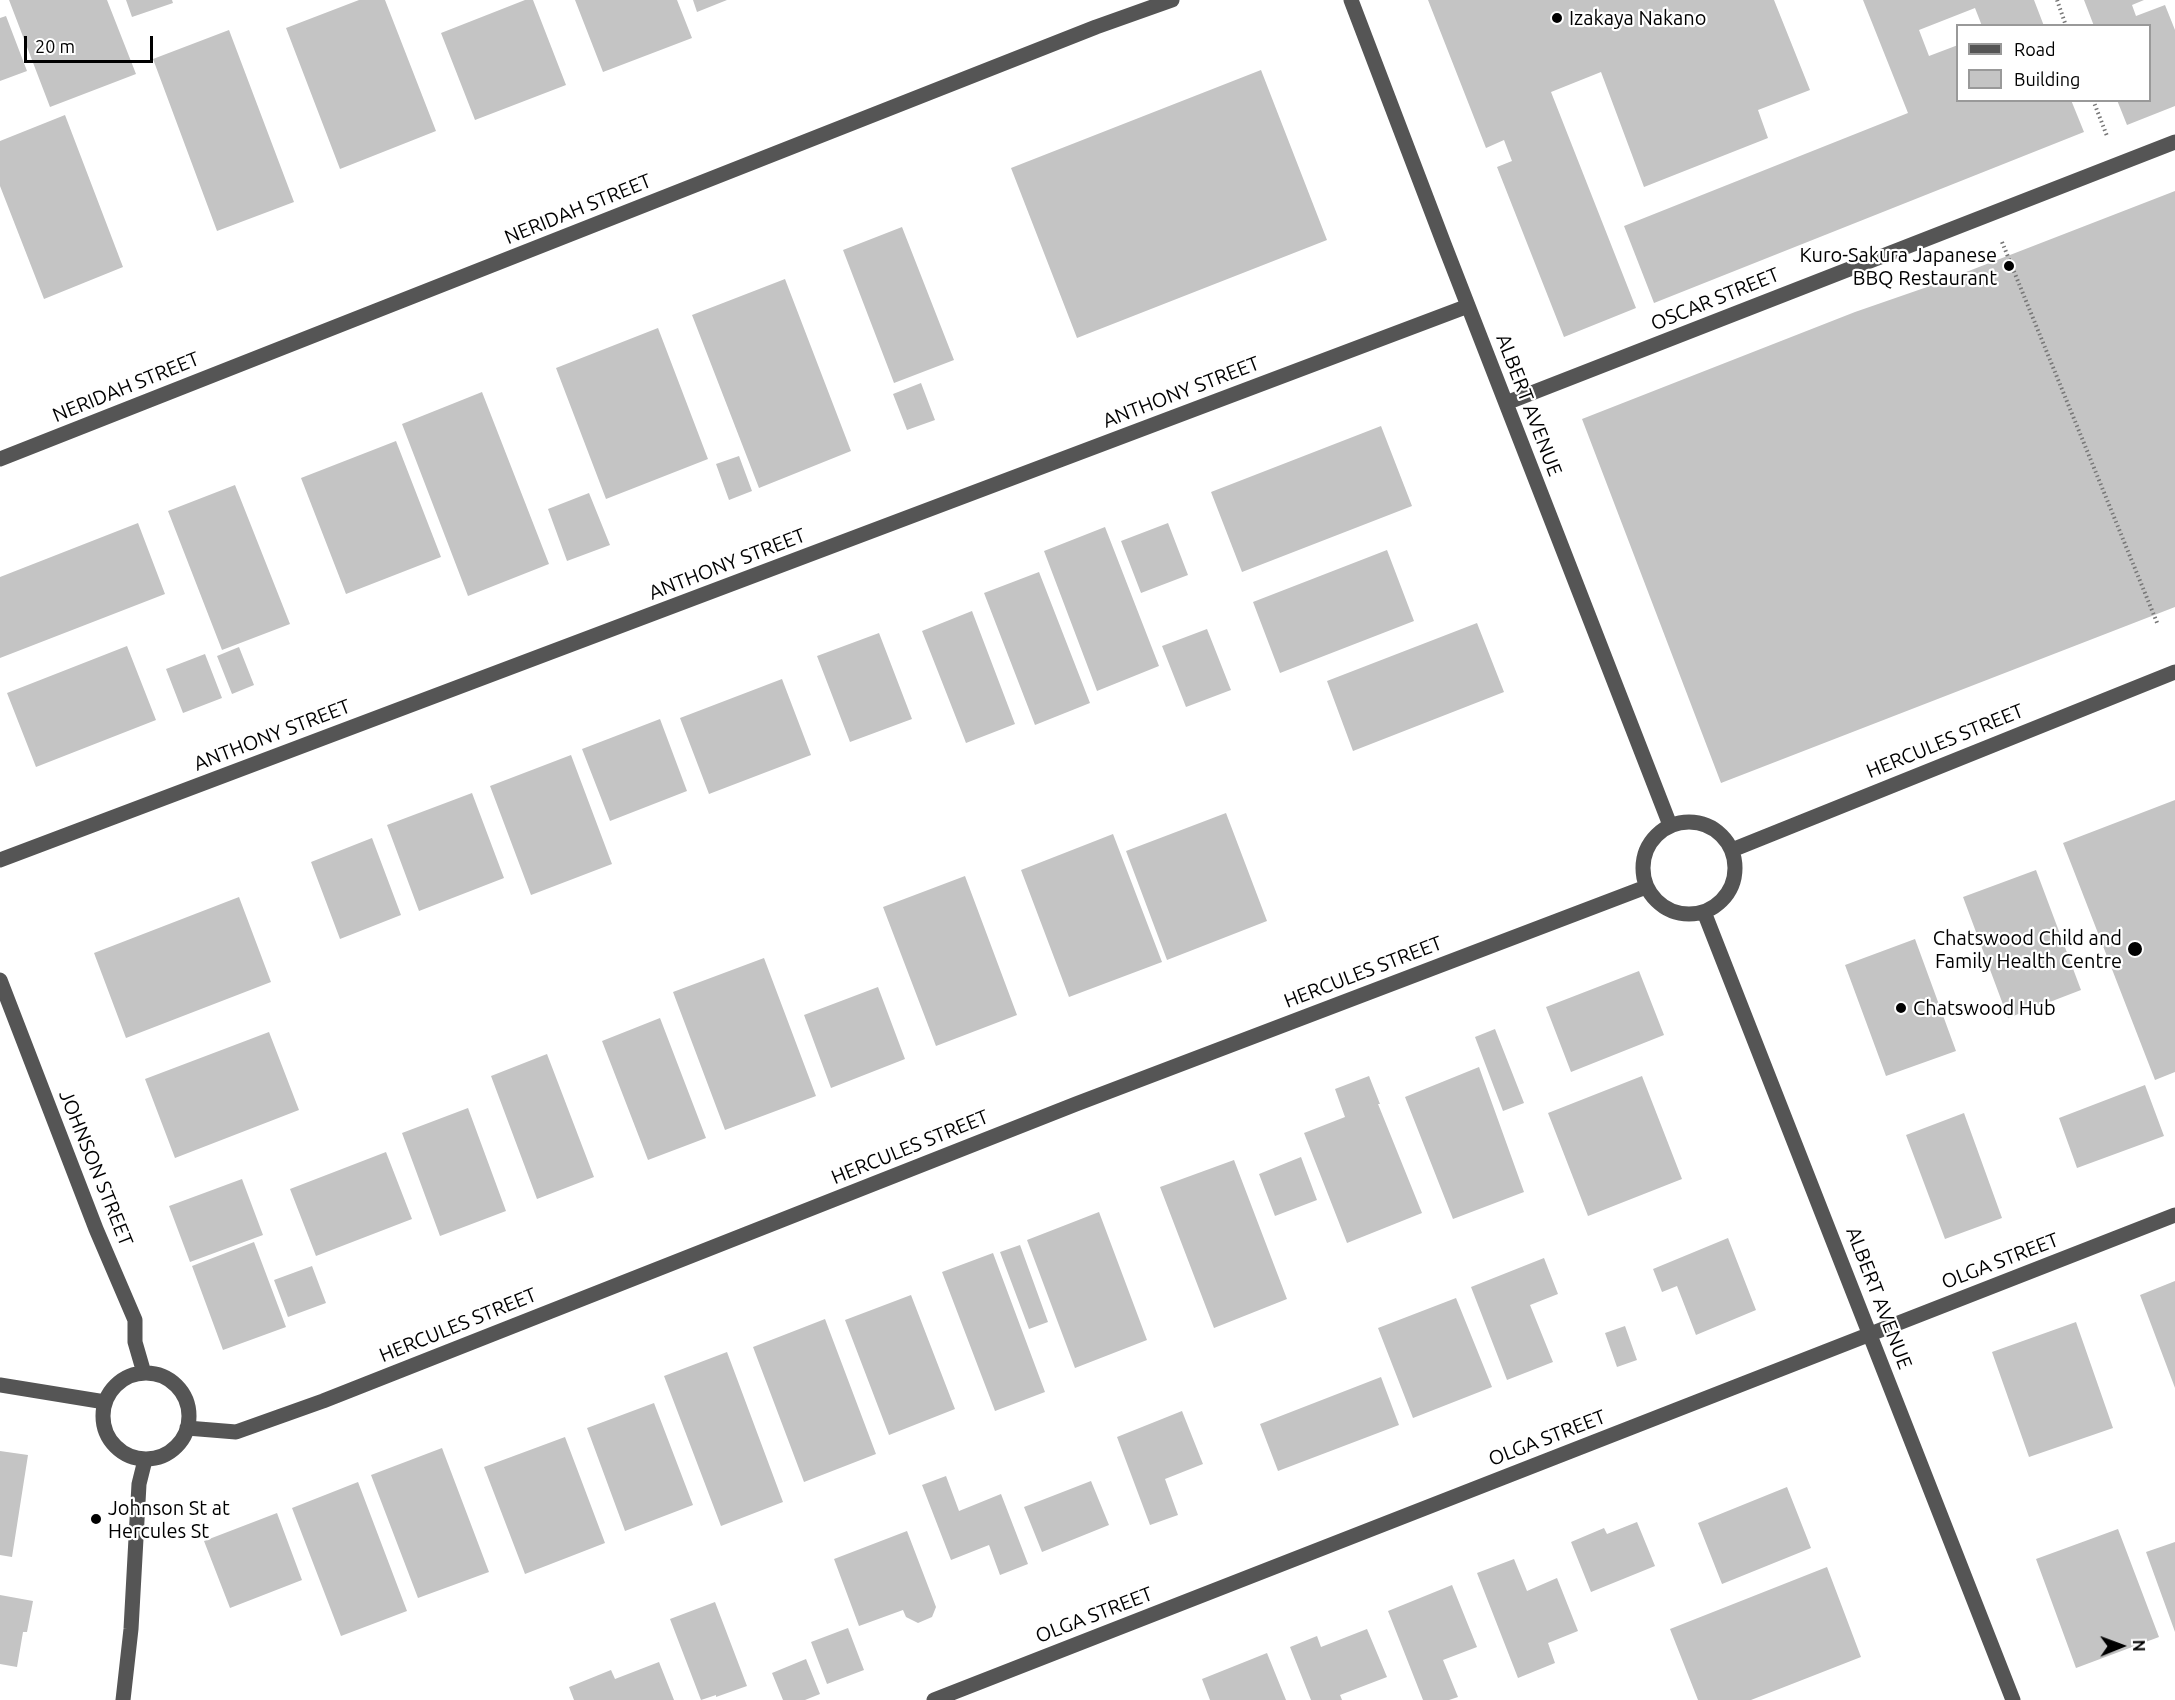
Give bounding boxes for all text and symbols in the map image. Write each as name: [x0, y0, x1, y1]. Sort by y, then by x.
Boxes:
place label: Izakaya Nakano: [1569, 6, 1706, 30]
marker: Izakaya Nakano: [1550, 11, 1564, 25]
scale bar: [27, 24, 156, 62]
legend: [1956, 24, 2151, 102]
text: 20 m: [35, 36, 75, 56]
text: Road: [2014, 39, 2056, 59]
text: Building: [2014, 69, 2080, 89]
street label: NERIDAH STREET: [501, 169, 655, 249]
place label: Kuro-Sakura Japanese BBQ Restaurant: [1799, 243, 1997, 290]
marker: Kuro-Sakura Japanese BBQ Restaurant: [2002, 259, 2016, 273]
street label: OSCAR STREET: [1647, 262, 1783, 336]
street label: ALBERT AVENUE: [1491, 331, 1567, 479]
street label: NERIDAH STREET: [49, 347, 203, 427]
street label: ANTHONY STREET: [1099, 351, 1263, 433]
street label: ANTHONY STREET: [645, 523, 809, 605]
street label: ANTHONY STREET: [190, 694, 354, 776]
street label: HERCULES STREET: [1863, 699, 2027, 783]
place label: Chatswood Child and Family Health Centre: [1933, 926, 2122, 973]
street label: HERCULES STREET: [1281, 931, 1445, 1013]
marker: Chatswood Child and Family Health Centre: [2126, 940, 2144, 958]
place label: Chatswood Hub: [1913, 996, 2056, 1020]
marker: Chatswood Hub: [1894, 1001, 1908, 1015]
street label: JOHNSON STREET: [54, 1087, 138, 1249]
street label: HERCULES STREET: [828, 1105, 992, 1189]
street label: ALBERT AVENUE: [1841, 1224, 1917, 1372]
street label: OLGA STREET: [1938, 1228, 2062, 1294]
street label: HERCULES STREET: [376, 1283, 540, 1367]
street label: OLGA STREET: [1485, 1405, 1609, 1471]
place label: Johnson St at Hercules St: [108, 1496, 230, 1543]
marker: Johnson St at Hercules St: [89, 1512, 103, 1526]
street label: OLGA STREET: [1032, 1582, 1156, 1648]
north arrow: [2091, 1616, 2151, 1676]
text: N: [2130, 1640, 2148, 1652]

